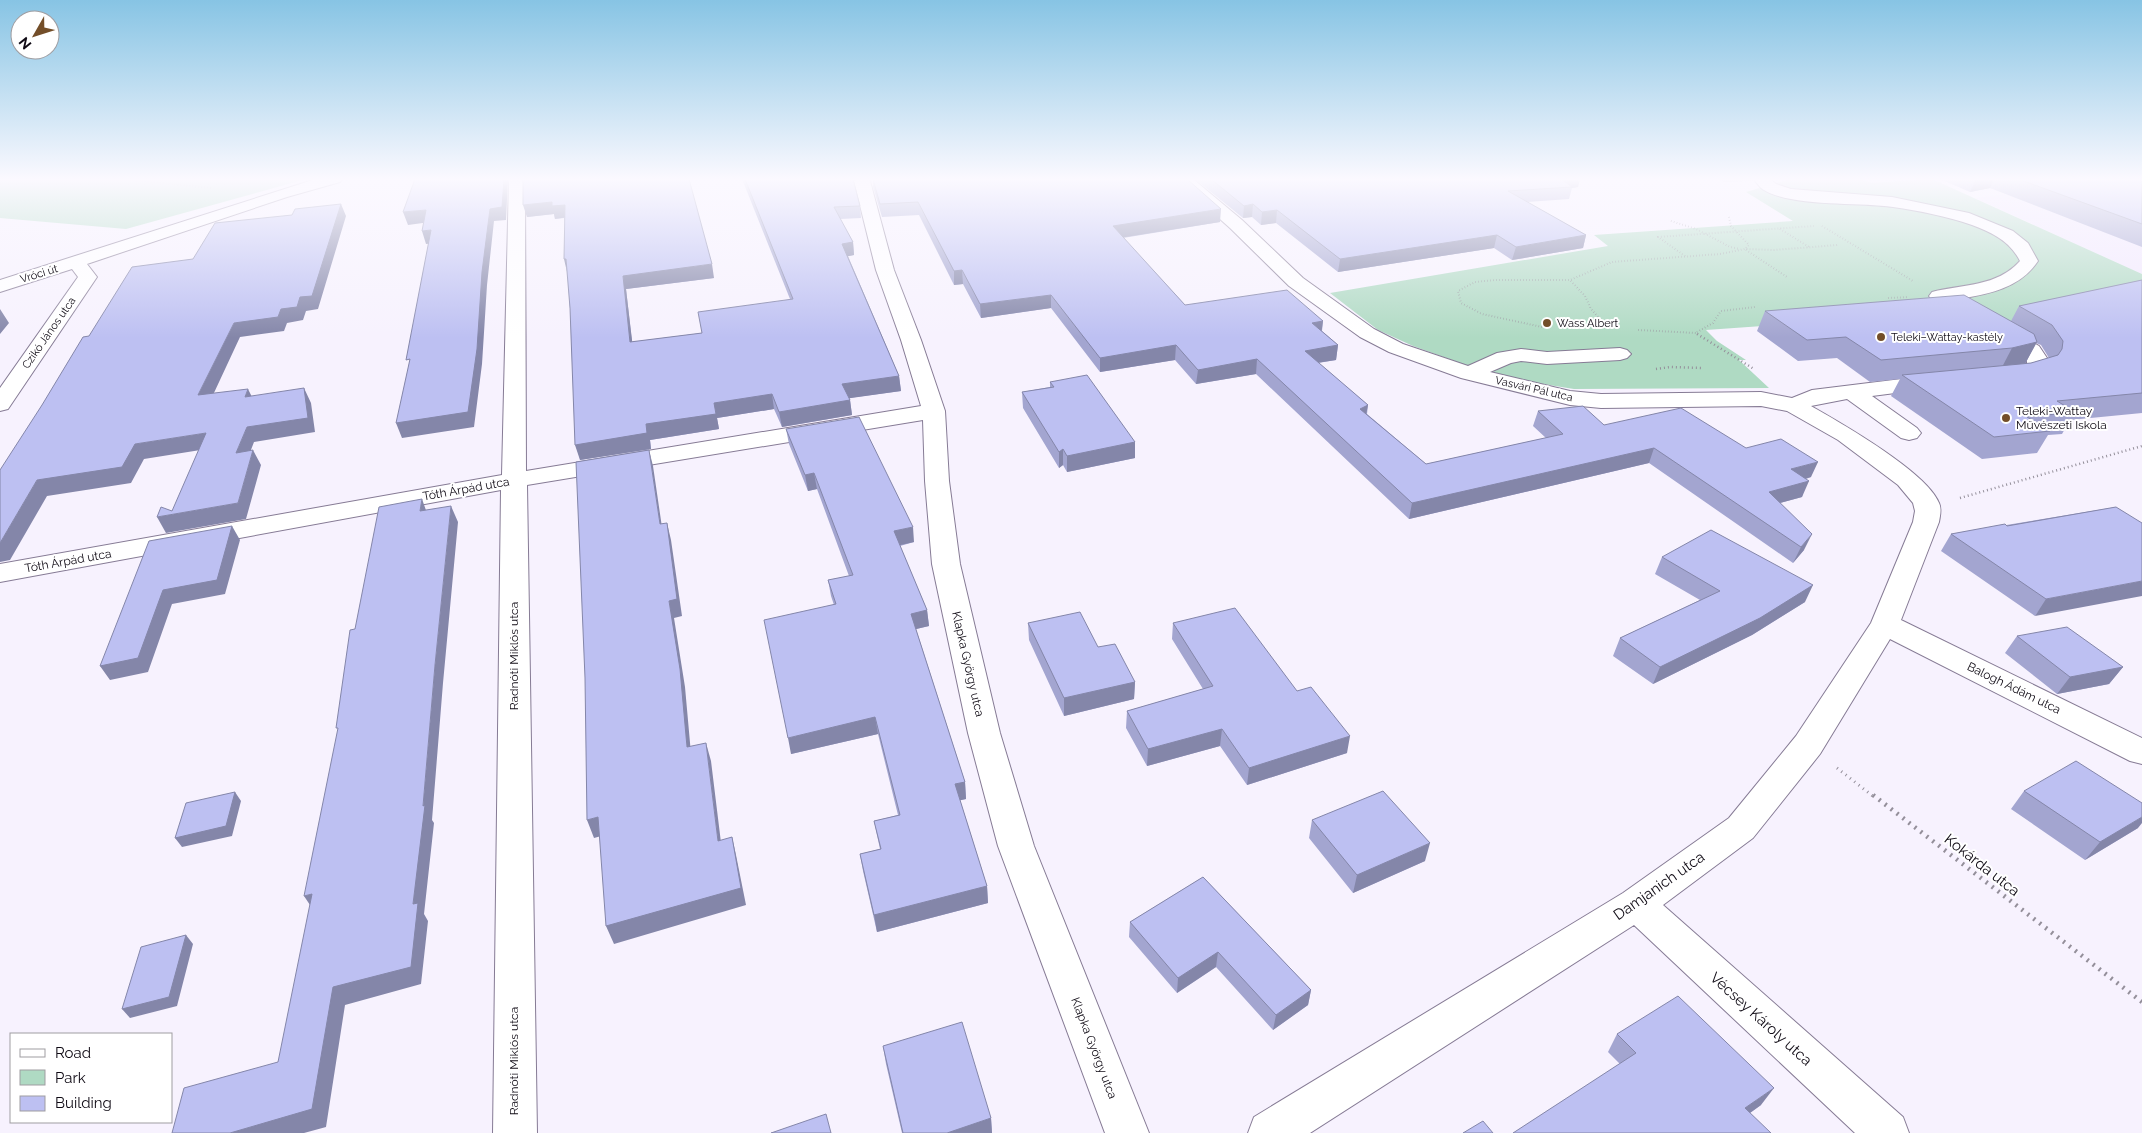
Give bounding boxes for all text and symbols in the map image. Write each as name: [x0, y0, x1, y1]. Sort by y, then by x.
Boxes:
north arrow: [10, 10, 60, 60]
text: N: [15, 34, 34, 52]
street label: Vróci út: [19, 262, 60, 286]
street label: Czikó János utca: [19, 295, 79, 371]
marker: Wass Albert: [1541, 317, 1553, 329]
place label: Wass Albert: [1557, 317, 1619, 330]
marker: Teleki–Wattay-kastély: [1875, 331, 1887, 343]
place label: Teleki–Wattay-kastély: [1891, 331, 2003, 344]
street label: Vasvári Pál utca: [1494, 374, 1574, 404]
place label: Teleki-Wattay Művészeti Iskola: [2016, 404, 2107, 432]
marker: Teleki-Wattay Művészeti Iskola: [2000, 412, 2012, 424]
street label: Tóth Árpád utca: [422, 474, 510, 504]
street label: Tóth Árpád utca: [24, 546, 112, 576]
street label: Radnóti Miklós utca: [507, 602, 521, 710]
street label: Klapka György utca: [949, 610, 987, 718]
street label: Balogh Ádám utca: [1965, 659, 2063, 717]
street label: Kokárda utca: [1941, 830, 2023, 900]
street label: Damjanich utca: [1610, 848, 1708, 924]
street label: Vécsey Károly utca: [1706, 968, 1816, 1070]
street label: Klapka György utca: [1068, 995, 1120, 1101]
street label: Radnóti Miklós utca: [507, 1007, 521, 1115]
legend: [10, 1033, 172, 1123]
text: Road: [55, 1044, 91, 1062]
text: Park: [55, 1069, 86, 1087]
text: Building: [55, 1094, 112, 1112]

